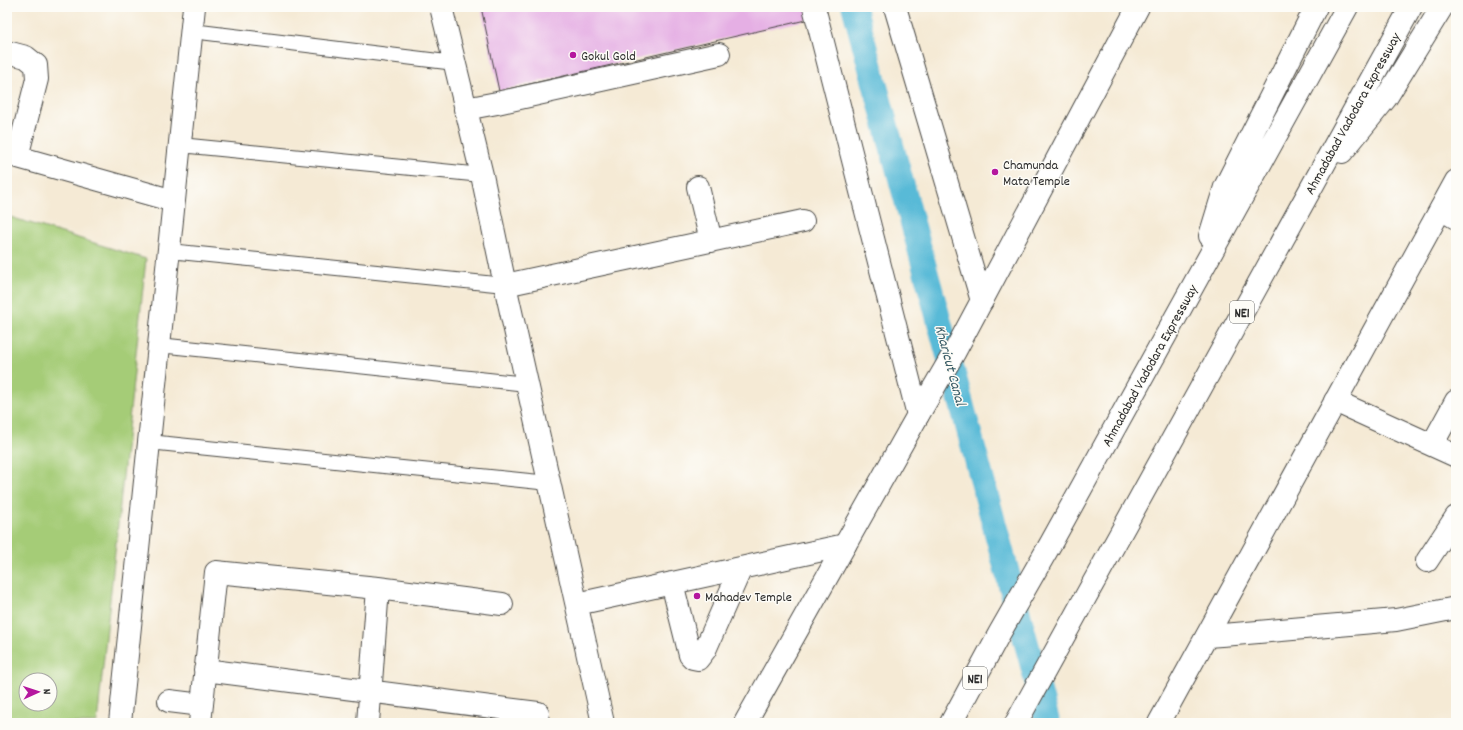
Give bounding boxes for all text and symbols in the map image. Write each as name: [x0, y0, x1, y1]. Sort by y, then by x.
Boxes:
street label: Ahmadabad Vadodara Expressway: [1301, 29, 1407, 199]
place label: Gokul Gold: [581, 47, 636, 67]
marker: Gokul Gold: [568, 50, 578, 60]
place label: Chamunda Mata Temple: [1003, 156, 1070, 192]
marker: Chamunda Mata Temple: [990, 167, 1000, 177]
street label: Ahmadabad Vadodara Expressway: [1098, 281, 1204, 451]
road number: NE1: [1230, 301, 1254, 323]
water label: Kharicut Canal: [928, 323, 971, 410]
place label: Mahadev Temple: [705, 588, 792, 608]
marker: Mahadev Temple: [692, 591, 702, 601]
road number: NE1: [963, 667, 987, 689]
north arrow: [18, 672, 58, 712]
text: N: [38, 688, 54, 695]

